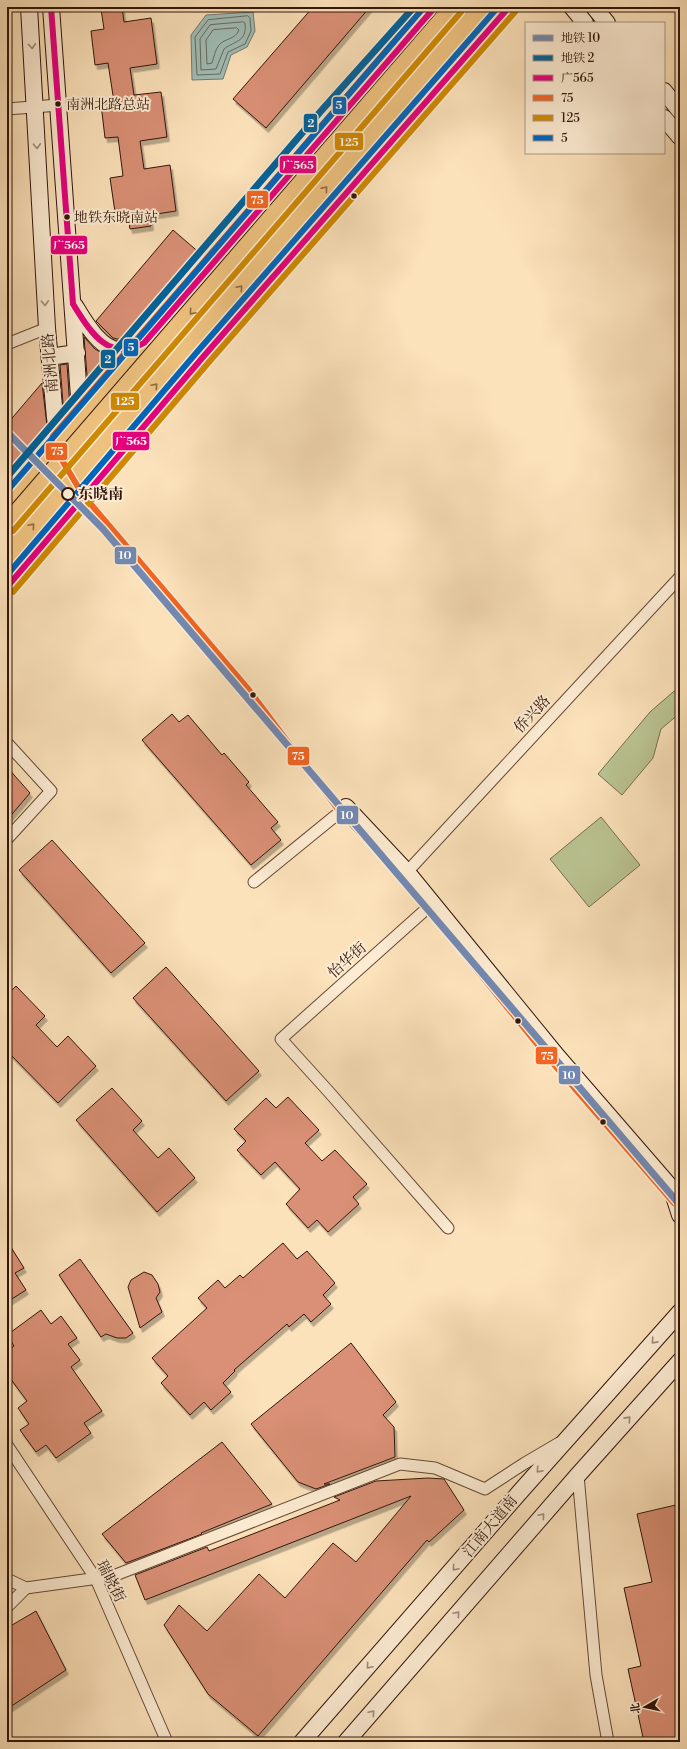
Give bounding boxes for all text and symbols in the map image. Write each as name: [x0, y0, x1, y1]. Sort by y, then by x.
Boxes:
legend: [525, 22, 665, 154]
text: 地铁 10: [561, 31, 600, 46]
one-way arrow: [27, 43, 36, 49]
text: 地铁 2: [561, 51, 594, 66]
text: 广565: [561, 71, 594, 86]
text: 75: [561, 91, 574, 106]
place label: 南洲北路总站: [66, 96, 150, 114]
line badge: 5: [332, 96, 347, 115]
marker: 南洲北路总站: [53, 99, 63, 109]
text: 5: [336, 99, 343, 113]
text: 125: [561, 111, 580, 126]
line badge: 2: [303, 113, 318, 133]
text: 2: [308, 117, 315, 131]
text: 5: [561, 131, 568, 146]
line badge: 125: [334, 132, 364, 151]
text: 125: [339, 136, 359, 150]
one-way arrow: [33, 142, 42, 149]
line badge: 广565: [279, 155, 317, 174]
text: 广565: [282, 159, 314, 173]
one-way arrow: [321, 187, 328, 194]
line badge: 75: [246, 190, 269, 209]
unlabelled marker: [349, 191, 359, 201]
text: 75: [250, 194, 264, 208]
place label: 地铁东晓南站: [74, 209, 158, 227]
marker: 地铁东晓南站: [62, 212, 72, 222]
line badge: 广565: [50, 235, 88, 255]
text: 广565: [53, 239, 85, 253]
one-way arrow: [235, 285, 242, 292]
one-way arrow: [41, 300, 50, 306]
one-way arrow: [190, 307, 197, 315]
street label: 南洲北路: [38, 332, 63, 394]
line badge: 5: [123, 338, 139, 357]
text: 5: [128, 341, 135, 355]
line badge: 2: [100, 349, 116, 369]
text: 2: [105, 353, 112, 367]
one-way arrow: [150, 383, 157, 390]
line badge: 125: [110, 392, 140, 411]
text: 125: [115, 395, 135, 409]
line badge: 广565: [112, 431, 150, 451]
text: 广565: [115, 435, 147, 449]
line badge: 75: [45, 442, 68, 461]
text: 75: [50, 445, 64, 459]
place label: 东晓南: [78, 485, 123, 504]
marker: 东晓南: [61, 487, 75, 501]
one-way arrow: [28, 523, 35, 531]
line badge: 10: [114, 546, 137, 565]
text: 10: [119, 549, 131, 563]
unlabelled marker: [248, 690, 258, 700]
street label: 侨兴路: [510, 691, 555, 737]
line badge: 75: [287, 746, 310, 766]
text: 75: [291, 750, 305, 764]
line badge: 10: [336, 805, 359, 825]
text: 10: [341, 809, 353, 823]
street label: 怡华街: [324, 938, 370, 982]
unlabelled marker: [513, 1016, 523, 1026]
line badge: 75: [535, 1046, 558, 1065]
text: 75: [540, 1050, 554, 1064]
line badge: 10: [558, 1065, 581, 1085]
text: 10: [563, 1069, 575, 1083]
unlabelled marker: [598, 1117, 608, 1127]
one-way arrow: [652, 1337, 659, 1344]
one-way arrow: [624, 1416, 631, 1423]
one-way arrow: [537, 1465, 544, 1472]
street label: 江南大道南: [459, 1491, 522, 1561]
one-way arrow: [538, 1513, 545, 1521]
street label: 瑞晓街: [92, 1557, 129, 1606]
one-way arrow: [452, 1563, 459, 1571]
one-way arrow: [453, 1612, 460, 1619]
one-way arrow: [367, 1662, 374, 1669]
north arrow: [625, 1687, 665, 1727]
text: 北: [628, 1702, 644, 1715]
one-way arrow: [368, 1710, 375, 1717]

